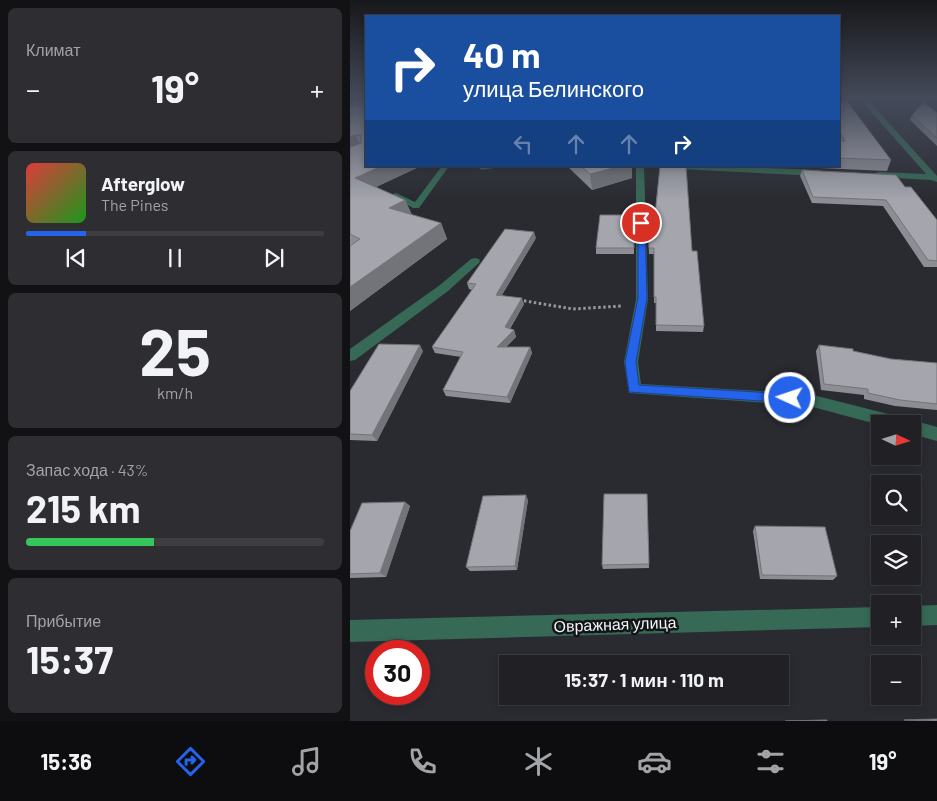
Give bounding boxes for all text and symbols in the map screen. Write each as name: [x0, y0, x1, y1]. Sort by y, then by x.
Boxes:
text: 40 m: [463, 33, 540, 75]
icon: right: [380, 35, 445, 100]
text: Климат: [26, 40, 80, 59]
text: 19°: [151, 65, 199, 111]
text: −: [26, 72, 40, 106]
text: +: [310, 72, 324, 106]
text: улица Белинского: [463, 75, 644, 101]
icon: left: [509, 130, 537, 158]
icon: ahead: [562, 130, 590, 158]
icon: ahead: [615, 130, 643, 158]
icon: right: [668, 130, 696, 158]
text: Afterglow: [101, 172, 185, 195]
text: The Pines: [101, 195, 169, 214]
pin: [620, 202, 662, 244]
icon: arrive: [627, 209, 655, 237]
icon: previous: [62, 244, 90, 272]
icon: pause: [161, 244, 189, 272]
icon: next: [260, 244, 288, 272]
text: 25: [139, 311, 211, 389]
position arrow: [763, 371, 815, 423]
text: km/h: [157, 383, 193, 402]
north arrow: [871, 415, 921, 465]
map controls: [871, 415, 921, 705]
text: Запас хода · 43%: [26, 460, 148, 479]
button: search: [871, 475, 921, 525]
text: 215 km: [26, 485, 141, 531]
button: layers: [871, 535, 921, 585]
button: +: [871, 595, 921, 645]
text: Прибытие: [26, 611, 101, 630]
street label: Овражная улица: [553, 612, 677, 635]
text: 15:37: [26, 636, 113, 682]
speed limit sign: 30: [365, 640, 430, 705]
button: −: [871, 655, 921, 705]
text: 15:37 · 1 мин · 110 m: [564, 668, 724, 691]
icon: directions: [173, 744, 208, 779]
icon: music: [289, 744, 324, 779]
icon: phone: [405, 744, 440, 779]
icon: climate: [521, 744, 556, 779]
icon: car: [637, 744, 672, 779]
icon: filters: [753, 744, 788, 779]
text: 15:36: [40, 748, 92, 774]
text: 19°: [869, 748, 896, 774]

